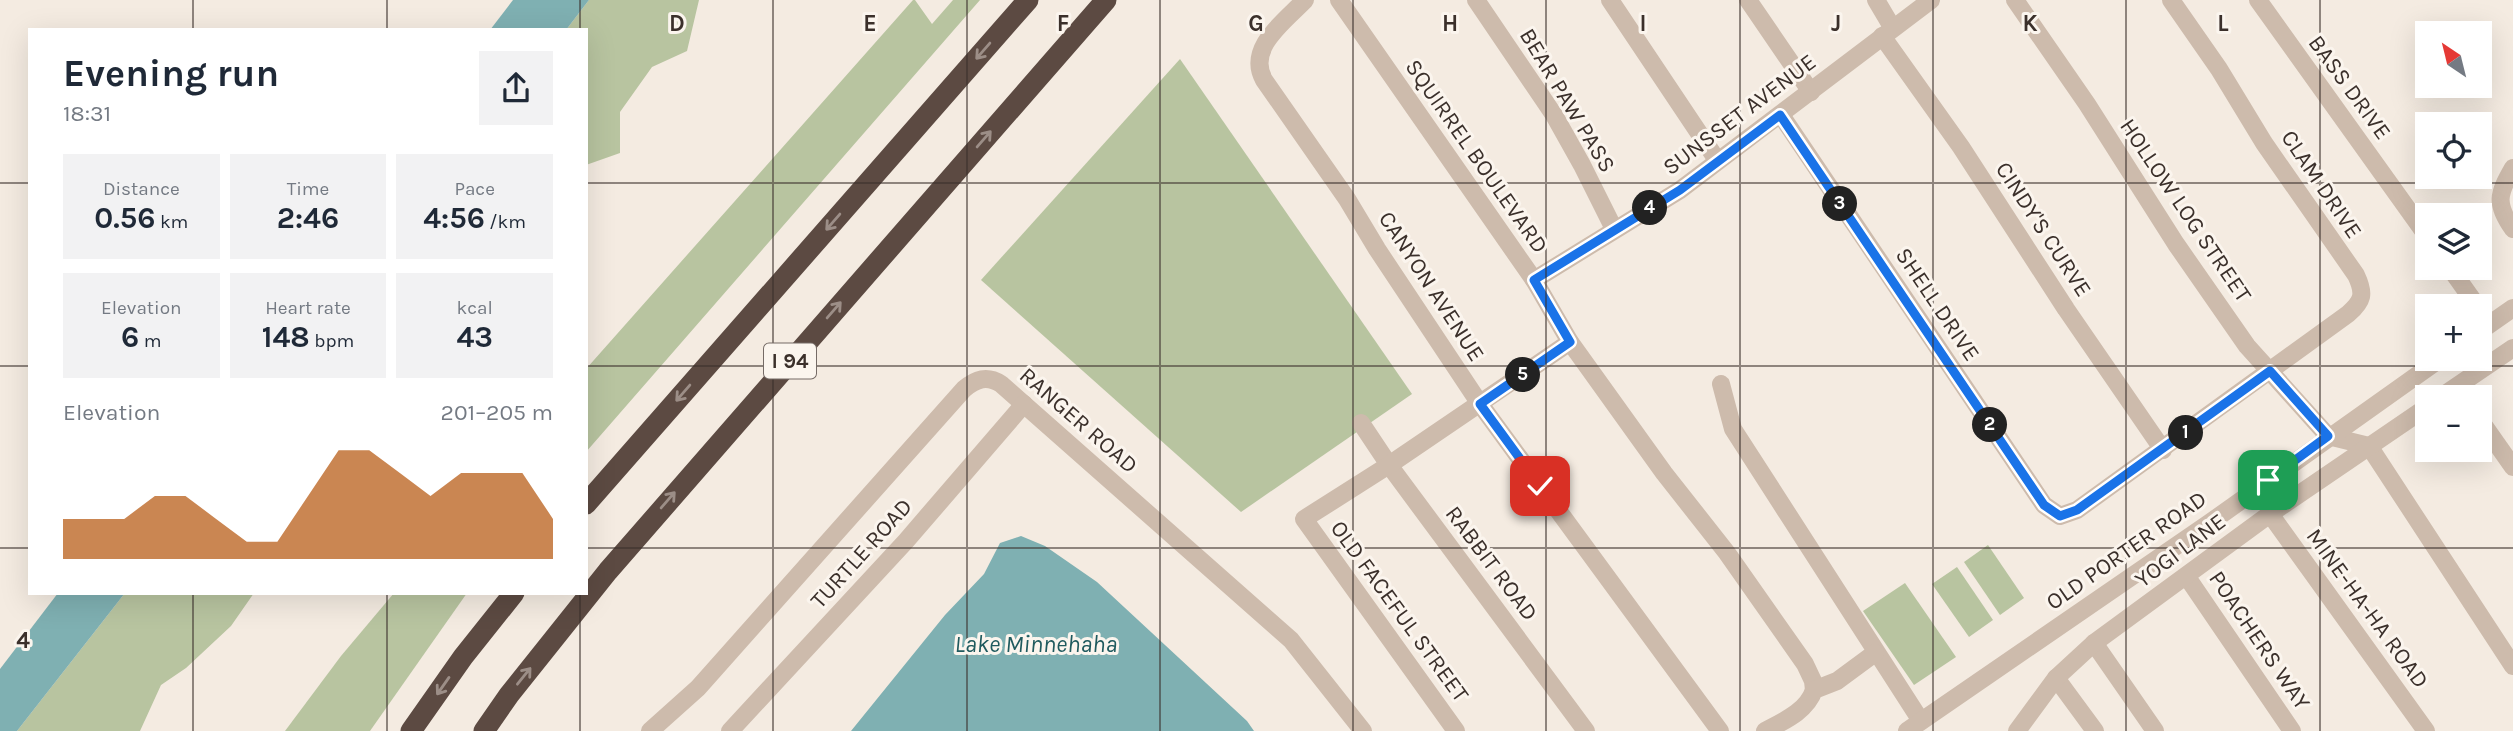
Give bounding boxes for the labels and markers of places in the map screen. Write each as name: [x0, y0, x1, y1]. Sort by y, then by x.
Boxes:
pin: 3: [1822, 186, 1857, 222]
pin: 4: [1632, 190, 1668, 226]
pin: 5: [1506, 358, 1540, 392]
pin: 2: [1972, 408, 2008, 442]
pin: 1: [2168, 416, 2204, 450]
pin: [2238, 450, 2298, 510]
pin: [1510, 456, 1570, 516]

